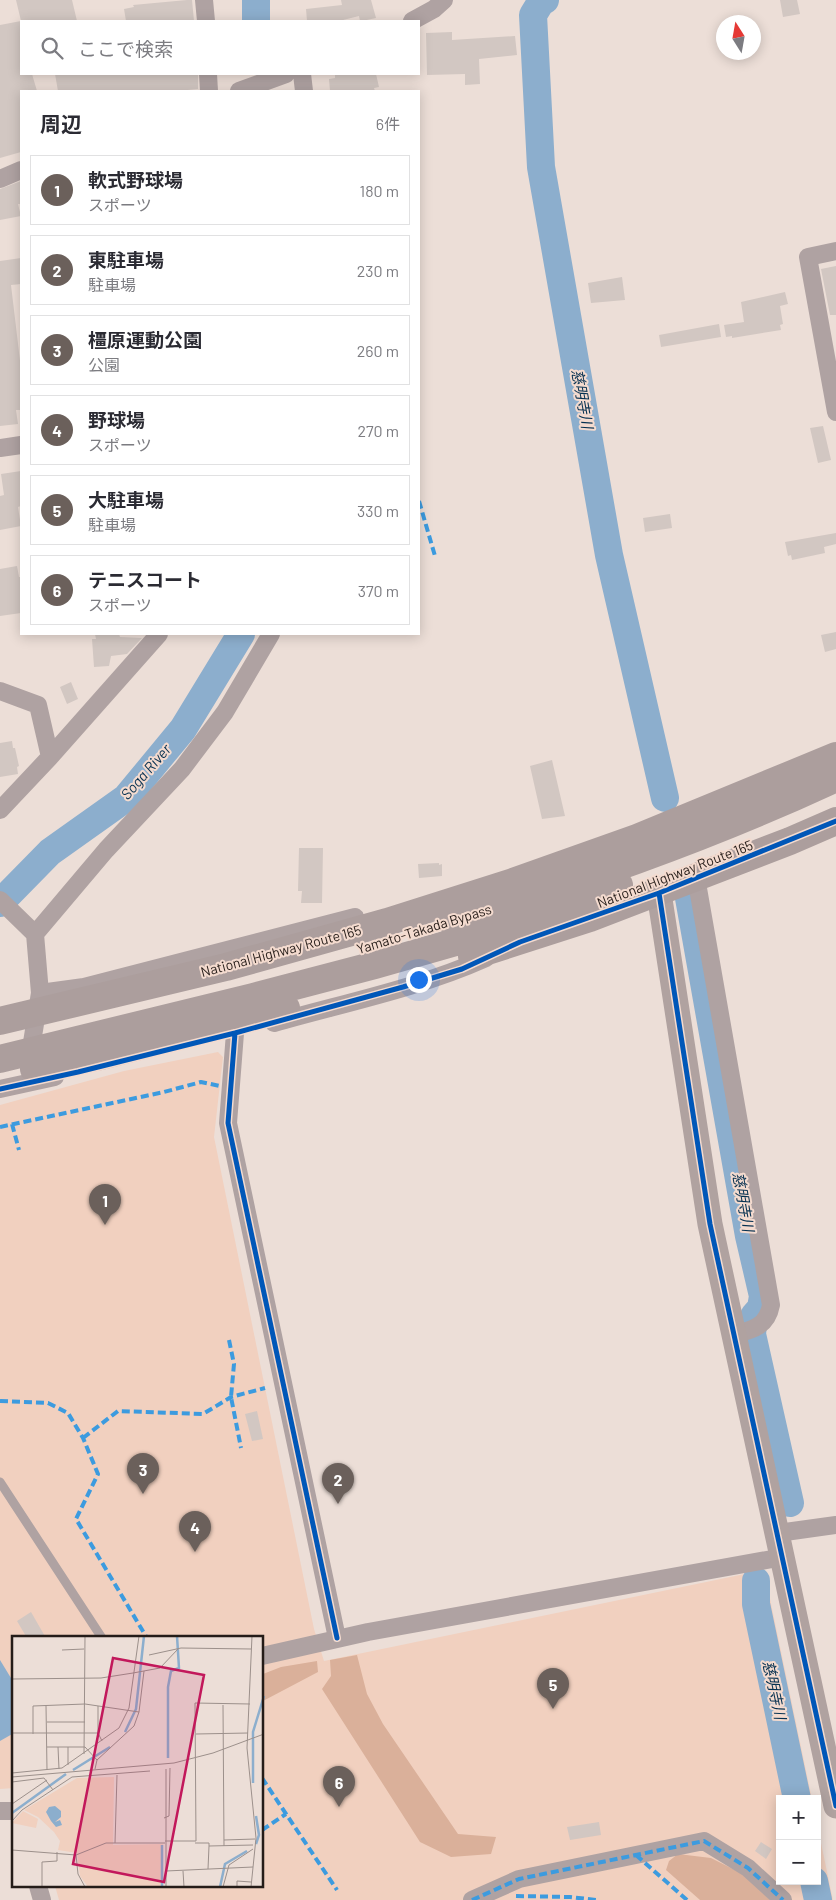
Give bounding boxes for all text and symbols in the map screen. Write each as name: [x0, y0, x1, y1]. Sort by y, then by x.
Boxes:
north arrow: [716, 15, 761, 60]
search box: [20, 20, 420, 75]
icon: search: [38, 34, 66, 62]
text: ここで検索: [78, 37, 173, 60]
text: 周辺: [40, 111, 82, 136]
text: 6件: [376, 114, 400, 133]
text: 軟式野球場: [88, 168, 183, 191]
text: 1: [54, 181, 60, 200]
text: 180 m: [360, 181, 399, 200]
text: スポーツ: [88, 195, 152, 214]
text: 東駐車場: [88, 248, 164, 271]
text: 2: [53, 261, 61, 280]
text: 230 m: [357, 261, 399, 280]
text: 駐車場: [88, 275, 136, 294]
text: 橿原運動公園: [88, 328, 202, 351]
text: 3: [53, 341, 61, 360]
text: 260 m: [357, 341, 399, 360]
text: 公園: [88, 355, 120, 374]
water label: 慈明寺川: [569, 368, 597, 432]
text: 野球場: [88, 408, 145, 431]
text: 4: [52, 421, 62, 440]
text: 270 m: [357, 421, 399, 440]
text: スポーツ: [88, 435, 152, 454]
text: 大駐車場: [88, 488, 164, 511]
text: 5: [53, 501, 61, 520]
text: 330 m: [357, 501, 399, 520]
text: 駐車場: [88, 515, 136, 534]
text: テニスコート: [88, 568, 202, 591]
text: 6: [53, 581, 61, 600]
text: 370 m: [358, 581, 399, 600]
text: スポーツ: [88, 595, 152, 614]
water label: Soga River: [116, 739, 175, 803]
street label: National Highway Route 165: [594, 836, 755, 911]
street label: Yamato-Takada Bypass: [354, 900, 494, 957]
street label: National Highway Route 165: [199, 921, 363, 980]
your location: [406, 967, 432, 993]
water label: 慈明寺川: [730, 1171, 758, 1235]
pin: 1: [89, 1184, 121, 1225]
pin: 3: [127, 1453, 159, 1494]
pin: 2: [322, 1463, 354, 1504]
pin: 4: [179, 1511, 211, 1552]
inset map: [12, 1636, 264, 1888]
water label: 慈明寺川: [760, 1659, 790, 1723]
pin: 5: [537, 1668, 569, 1709]
pin: 6: [323, 1766, 355, 1807]
map controls: [776, 1795, 821, 1885]
button: +: [776, 1795, 821, 1840]
button: −: [776, 1840, 821, 1885]

